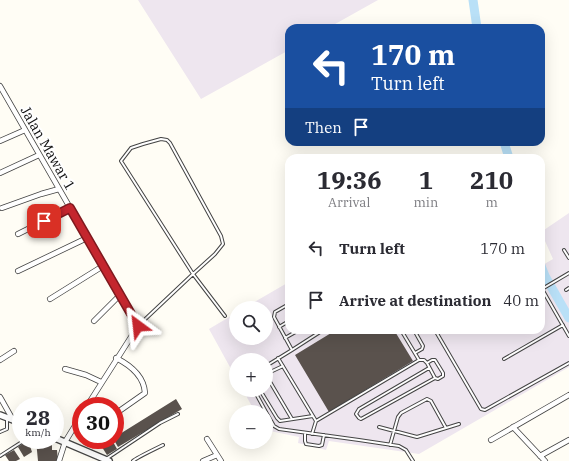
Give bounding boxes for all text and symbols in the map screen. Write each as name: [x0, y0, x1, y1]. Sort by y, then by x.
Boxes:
text: 170 m: [371, 36, 455, 73]
icon: left: [305, 40, 357, 92]
text: Turn left: [371, 72, 445, 95]
street label: Jalan Mawar 1: [17, 103, 79, 193]
icon: arrive: [350, 116, 372, 138]
text: Then: [305, 118, 342, 137]
text: 19:36: [317, 164, 382, 196]
text: 1: [419, 164, 433, 196]
text: 210: [470, 164, 513, 196]
text: Arrival: [328, 194, 370, 211]
text: min: [413, 194, 438, 211]
text: m: [485, 194, 498, 211]
pin: [27, 204, 61, 238]
icon: arrive: [33, 210, 55, 232]
icon: left: [305, 237, 327, 259]
text: Turn left: [339, 239, 405, 258]
text: 170 m: [480, 239, 525, 258]
icon: arrive: [305, 289, 327, 311]
text: Arrive at destination: [339, 291, 491, 310]
text: 40 m: [503, 291, 539, 310]
map controls: [229, 301, 273, 449]
button: search: [229, 301, 273, 345]
position arrow: [117, 305, 159, 347]
button: +: [229, 353, 273, 397]
speed limit sign: 30: [72, 397, 124, 449]
text: 28: [26, 404, 50, 431]
button: −: [229, 405, 273, 449]
text: km/h: [25, 426, 51, 439]

